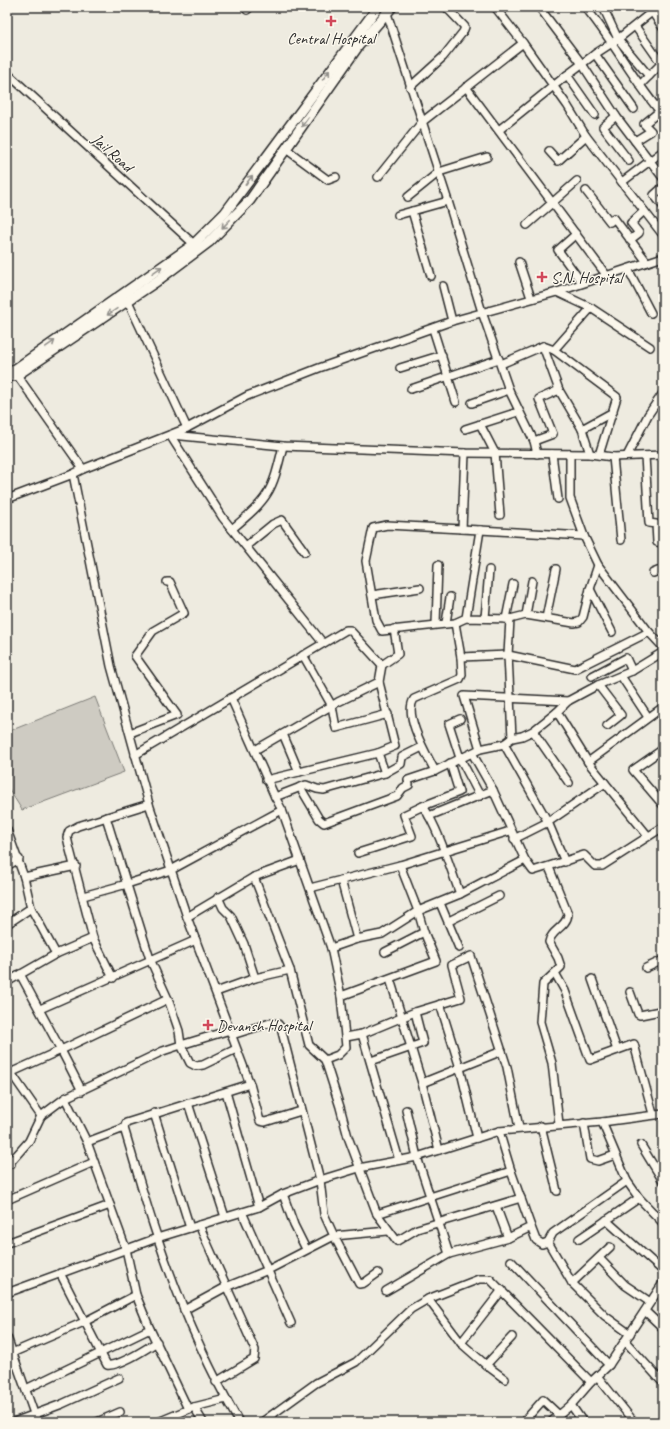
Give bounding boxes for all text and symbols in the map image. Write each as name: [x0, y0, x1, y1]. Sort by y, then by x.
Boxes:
marker: Central Hospital: [325, 15, 337, 27]
place label: Central Hospital: [287, 29, 378, 49]
one-way arrow: [322, 70, 331, 81]
one-way arrow: [301, 116, 309, 127]
street label: Jail Road: [87, 129, 139, 178]
one-way arrow: [245, 174, 253, 185]
one-way arrow: [221, 219, 231, 229]
one-way arrow: [151, 266, 162, 274]
place label: S.N. Hospital: [551, 268, 626, 288]
marker: S.N. Hospital: [536, 271, 548, 283]
one-way arrow: [107, 308, 118, 316]
one-way arrow: [44, 340, 55, 348]
place label: Devansh Hospital: [217, 1016, 314, 1036]
marker: Devansh Hospital: [202, 1019, 214, 1031]

